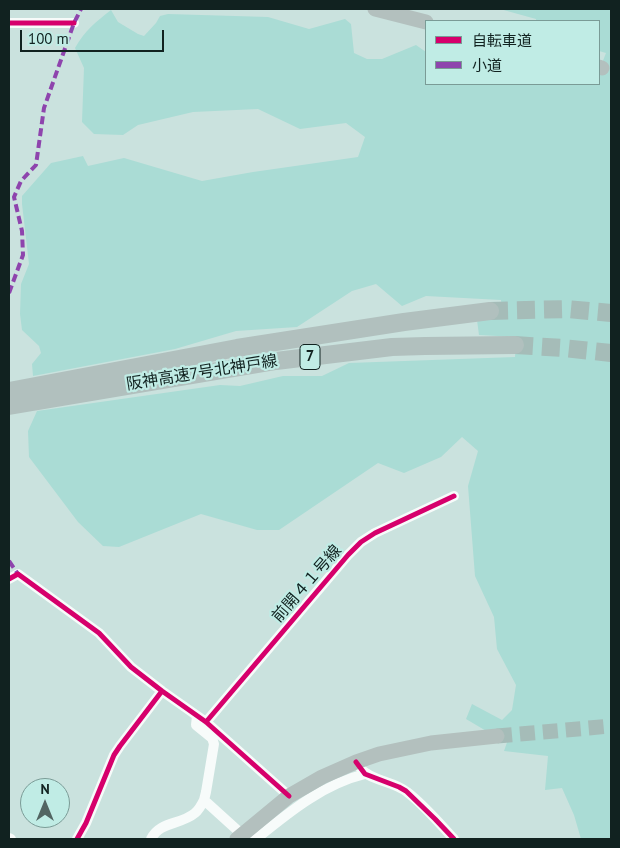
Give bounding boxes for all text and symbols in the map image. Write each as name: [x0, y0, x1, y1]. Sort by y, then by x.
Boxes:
scale bar: [22, 20, 166, 52]
legend: [425, 20, 600, 85]
text: 100 m: [28, 29, 69, 48]
text: 自転車道: [472, 31, 532, 50]
text: 小道: [472, 56, 502, 75]
road number: 7: [300, 344, 320, 370]
street label: 阪神高速7号北神戸線: [125, 352, 279, 394]
street label: 前開４１号線: [268, 541, 346, 627]
north arrow: [20, 778, 70, 828]
text: N: [40, 780, 50, 798]

